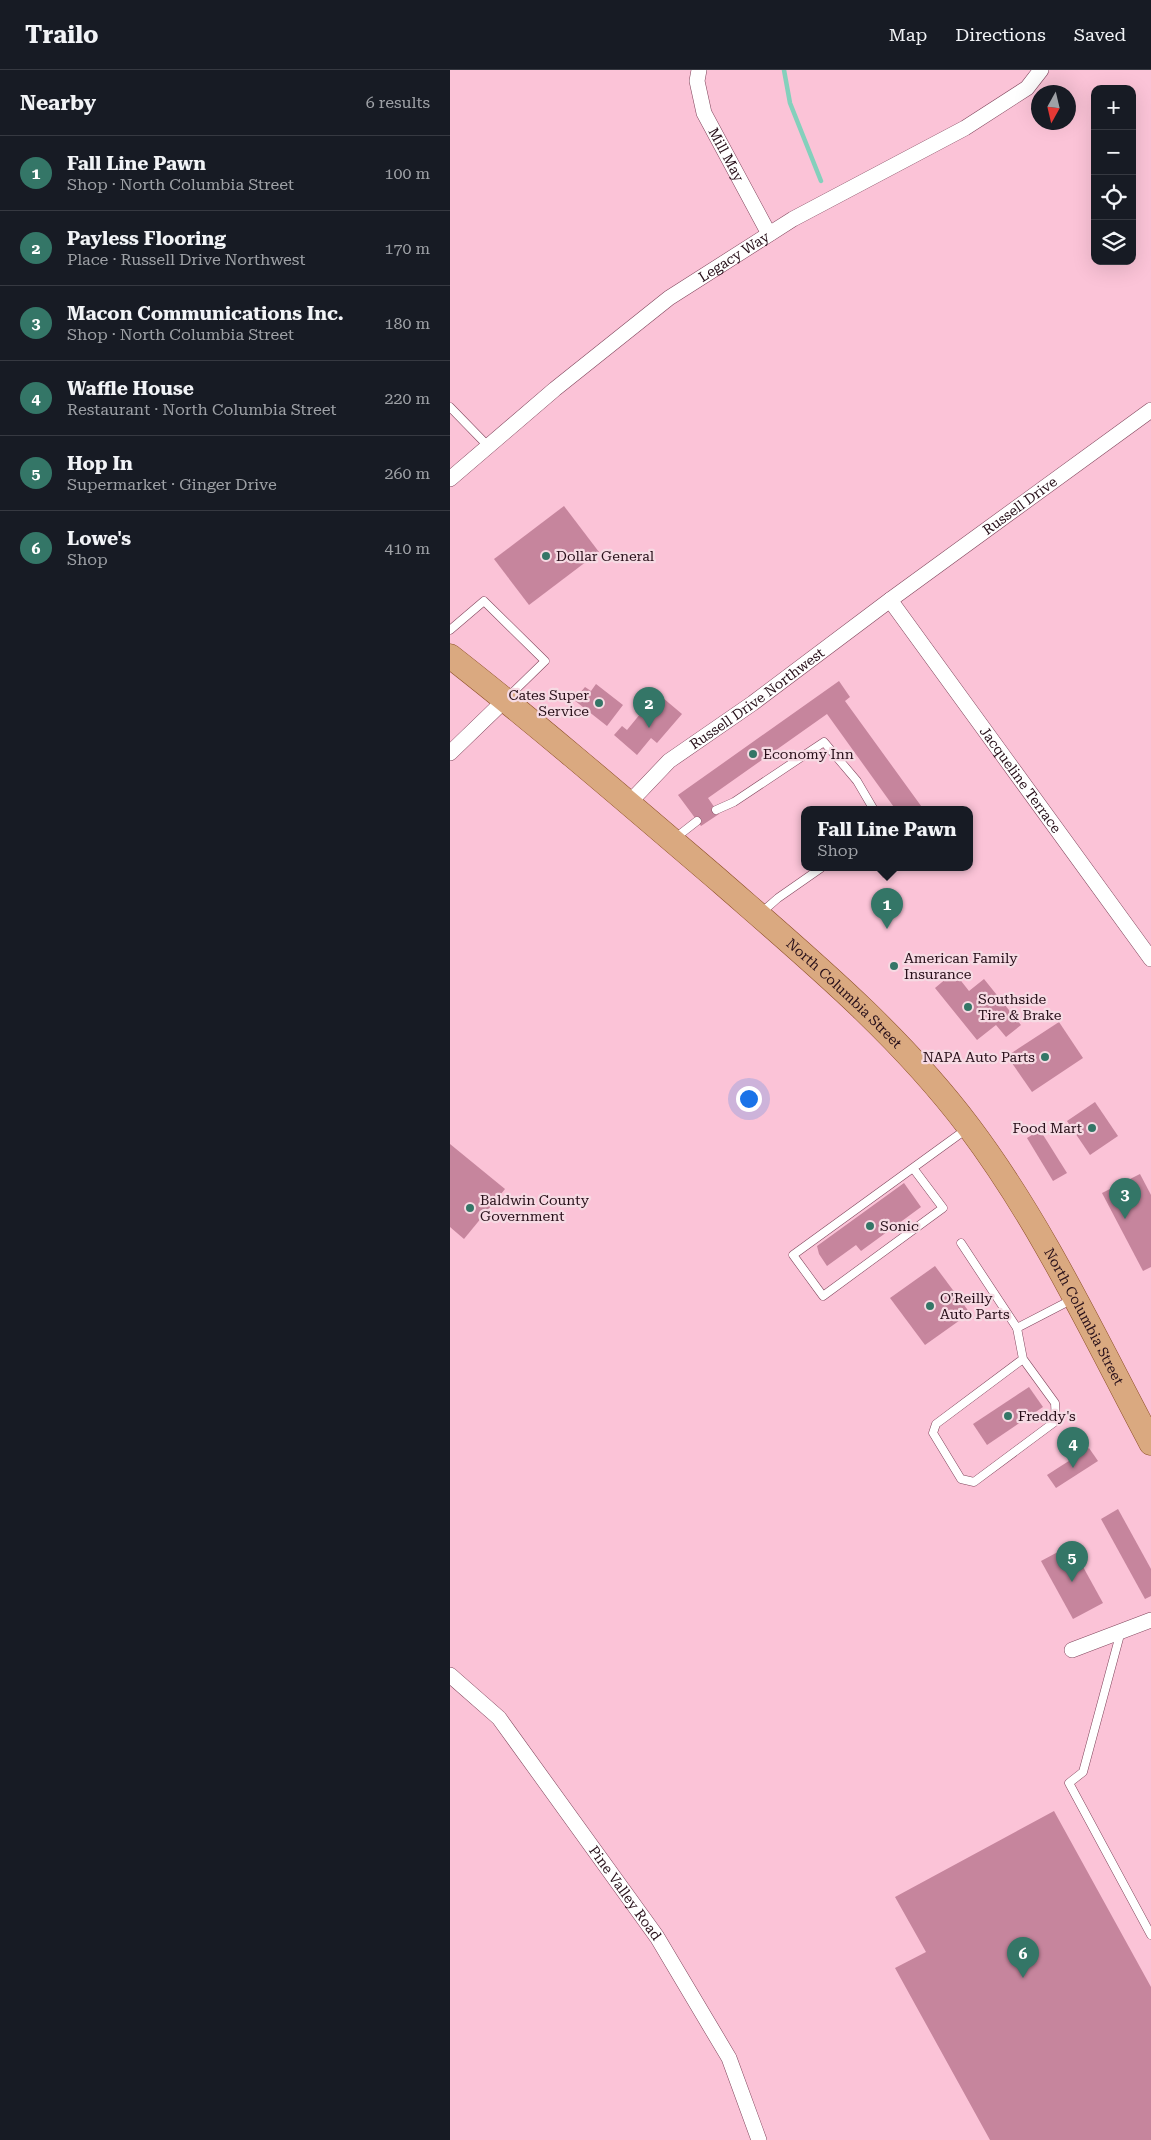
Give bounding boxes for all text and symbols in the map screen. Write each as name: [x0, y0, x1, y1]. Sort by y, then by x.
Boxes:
text: Trailo: [25, 21, 99, 49]
text: Map: [889, 24, 927, 45]
text: Directions: [955, 24, 1046, 45]
text: Saved: [1074, 24, 1126, 45]
north arrow: [1031, 85, 1076, 130]
map controls: [1091, 85, 1136, 265]
button: +: [1091, 85, 1136, 130]
text: Nearby: [20, 91, 96, 115]
text: 6 results: [366, 93, 430, 112]
street label: Mill May: [705, 125, 748, 185]
button: −: [1091, 130, 1136, 175]
text: Fall Line Pawn: [67, 152, 206, 175]
text: 1: [32, 164, 40, 183]
text: 100 m: [384, 164, 430, 183]
text: Shop · North Columbia Street: [67, 175, 294, 194]
button: locate: [1091, 175, 1136, 220]
button: layers: [1091, 220, 1136, 265]
text: Payless Flooring: [67, 227, 226, 250]
street label: Legacy Way: [696, 228, 773, 285]
text: 2: [32, 239, 40, 258]
text: 170 m: [384, 239, 430, 258]
text: Place · Russell Drive Northwest: [67, 250, 305, 269]
text: Macon Communications Inc.: [67, 302, 344, 325]
text: 3: [32, 314, 40, 333]
text: 180 m: [384, 314, 430, 333]
text: Shop · North Columbia Street: [67, 325, 294, 344]
text: Waffle House: [67, 377, 194, 400]
text: 4: [32, 389, 40, 408]
text: 220 m: [384, 389, 430, 408]
text: Restaurant · North Columbia Street: [67, 400, 337, 419]
text: Hop In: [67, 452, 133, 475]
text: 5: [32, 464, 40, 483]
text: 260 m: [384, 464, 430, 483]
street label: Russell Drive: [980, 473, 1060, 538]
text: Supermarket · Ginger Drive: [67, 475, 277, 494]
text: Lowe's: [67, 527, 131, 550]
text: 6: [32, 539, 40, 558]
text: 410 m: [384, 539, 430, 558]
place label: Dollar General: [556, 548, 655, 564]
text: Shop: [67, 550, 108, 569]
marker: Dollar General: [540, 550, 552, 562]
street label: Russell Drive Northwest: [687, 644, 827, 752]
place label: Cates Super Service: [509, 687, 589, 719]
pin: 2: [633, 687, 665, 728]
marker: Cates Super Service: [593, 697, 605, 709]
street label: Jacqueline Terrace: [977, 723, 1065, 836]
place label: Economy Inn: [763, 746, 854, 762]
marker: Economy Inn: [747, 748, 759, 760]
popup: [801, 806, 973, 871]
text: Fall Line Pawn: [818, 818, 956, 841]
text: Shop: [818, 841, 858, 860]
pin: 1: [871, 888, 903, 929]
street label: North Columbia Street: [783, 935, 905, 1051]
place label: American Family Insurance: [904, 950, 1018, 982]
marker: American Family Insurance: [888, 960, 900, 972]
place label: Southside Tire & Brake: [978, 991, 1062, 1023]
marker: Southside Tire & Brake: [962, 1001, 974, 1013]
place label: NAPA Auto Parts: [923, 1049, 1035, 1065]
marker: NAPA Auto Parts: [1039, 1051, 1051, 1063]
your location: [736, 1086, 762, 1112]
place label: Food Mart: [1013, 1120, 1082, 1136]
marker: Food Mart: [1086, 1122, 1098, 1134]
pin: 3: [1109, 1178, 1141, 1219]
place label: Baldwin County Government: [480, 1192, 590, 1224]
marker: Baldwin County Government: [464, 1202, 476, 1214]
place label: Sonic: [880, 1218, 919, 1234]
marker: Sonic: [864, 1220, 876, 1232]
street label: North Columbia Street: [1041, 1245, 1127, 1387]
place label: O'Reilly Auto Parts: [940, 1290, 1010, 1322]
marker: O'Reilly Auto Parts: [924, 1300, 936, 1312]
place label: Freddy's: [1018, 1408, 1076, 1424]
marker: Freddy's: [1002, 1410, 1014, 1422]
pin: 4: [1057, 1427, 1089, 1468]
pin: 5: [1056, 1541, 1088, 1582]
street label: Pine Valley Road: [586, 1843, 665, 1943]
pin: 6: [1007, 1937, 1039, 1978]

